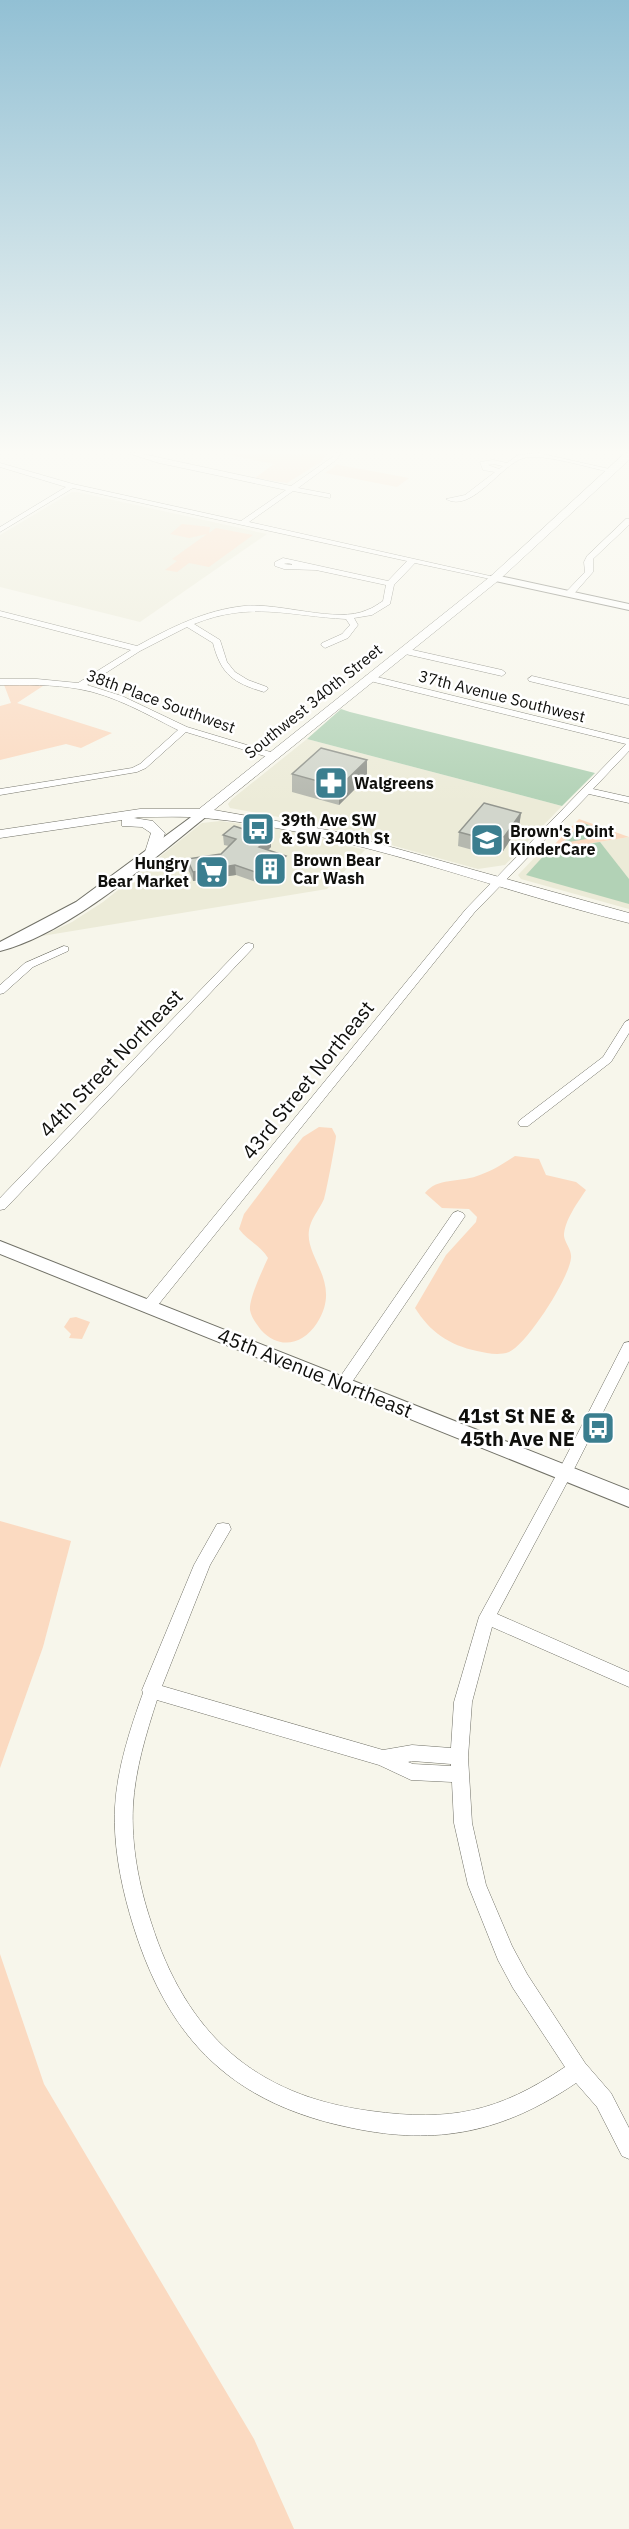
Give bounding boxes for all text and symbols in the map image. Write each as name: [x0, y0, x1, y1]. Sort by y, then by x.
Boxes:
street label: Southwest 340th Street: [240, 639, 386, 763]
street label: 38th Place Southwest: [84, 665, 238, 737]
street label: 37th Avenue Southwest: [417, 666, 587, 726]
pharmacy icon: Walgreens: [313, 765, 349, 801]
place label: Walgreens: [354, 773, 434, 793]
place label: 39th Ave SW & SW 340th St: [281, 810, 390, 848]
bus stop icon: 39th Ave SW & SW 340th St: [240, 811, 276, 847]
place label: Brown's Point KinderCare: [510, 821, 614, 859]
school or university icon: Brown's Point KinderCare: [469, 822, 505, 858]
place label: Brown Bear Car Wash: [293, 850, 381, 888]
building icon: Brown Bear Car Wash: [252, 851, 288, 887]
place label: Hungry Bear Market: [97, 853, 189, 891]
supermarket icon: Hungry Bear Market: [194, 854, 230, 890]
street label: 44th Street Northeast: [33, 983, 188, 1143]
street label: 43rd Street Northeast: [235, 995, 380, 1165]
street label: 45th Avenue Northeast: [214, 1321, 417, 1424]
place label: 41st St NE & 45th Ave NE: [458, 1402, 576, 1452]
bus stop icon: 41st St NE & 45th Ave NE: [580, 1410, 616, 1446]

